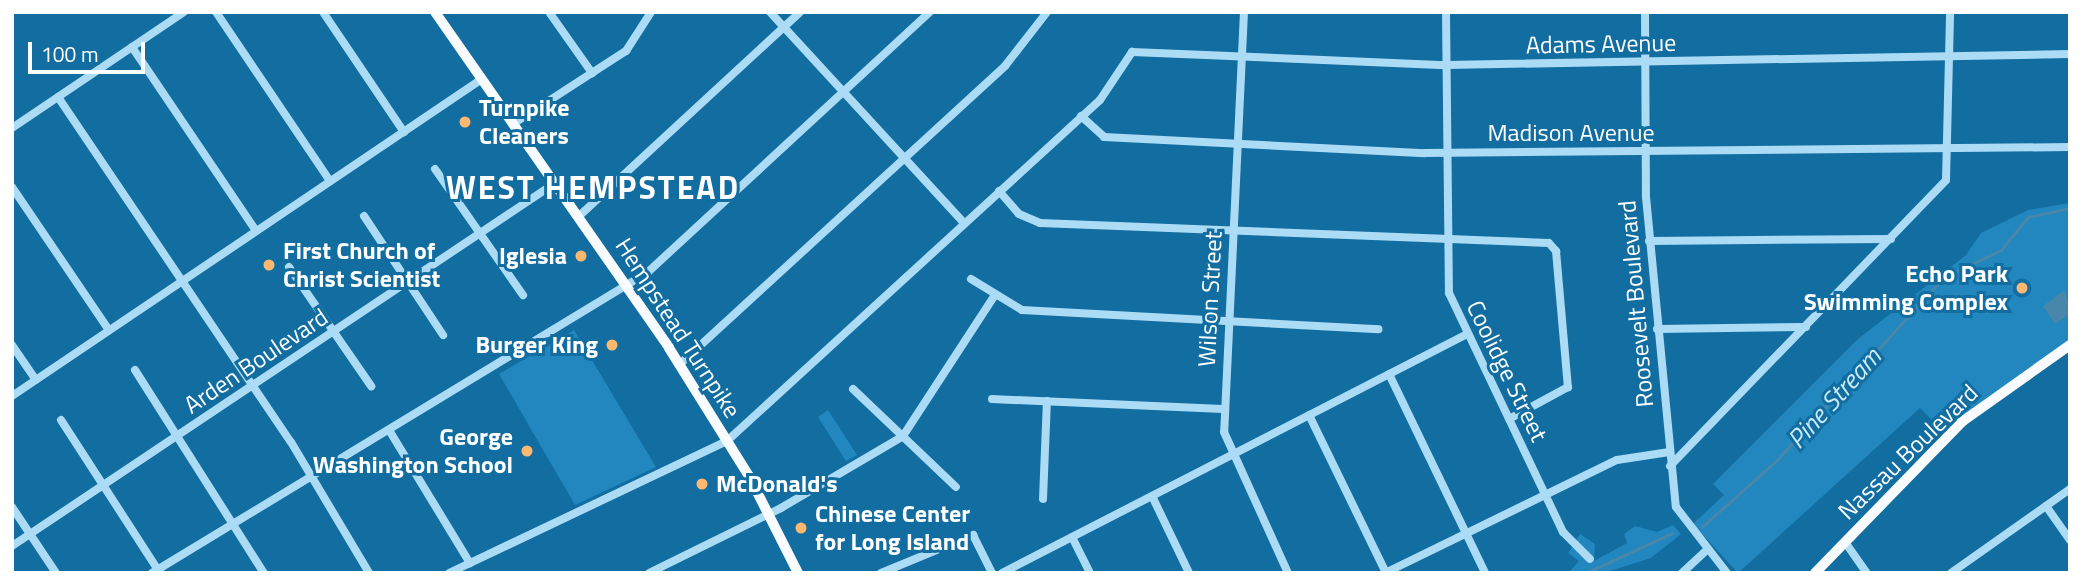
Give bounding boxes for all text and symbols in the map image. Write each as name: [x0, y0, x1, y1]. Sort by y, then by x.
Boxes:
scale bar: [32, 28, 149, 72]
street label: Adams Avenue: [1526, 28, 1676, 60]
text: 100 m: [41, 38, 98, 70]
place label: Turnpike Cleaners: [479, 94, 569, 150]
marker: Turnpike Cleaners: [457, 114, 473, 130]
street label: Madison Avenue: [1487, 119, 1655, 147]
district label: WEST HEMPSTEAD: [448, 168, 738, 206]
street label: Roosevelt Boulevard: [1613, 199, 1659, 409]
street label: Wilson Street: [1192, 230, 1228, 368]
street label: Hempstead Turnpike: [609, 233, 747, 423]
place label: First Church of Christ Scientist: [283, 237, 440, 293]
place label: Iglesia: [499, 242, 567, 270]
marker: Iglesia: [573, 248, 589, 264]
marker: First Church of Christ Scientist: [261, 257, 277, 273]
place label: Echo Park Swimming Complex: [1804, 260, 2008, 316]
marker: Echo Park Swimming Complex: [2014, 280, 2030, 296]
street label: Coolidge Street: [1460, 296, 1554, 446]
street label: Arden Boulevard: [179, 302, 333, 420]
place label: Burger King: [475, 331, 598, 359]
marker: Burger King: [604, 337, 620, 353]
water label: Pine Stream: [1781, 341, 1887, 455]
street label: Nassau Boulevard: [1832, 378, 1984, 526]
place label: George Washington School: [313, 423, 513, 479]
marker: George Washington School: [519, 443, 535, 459]
place label: McDonald's: [716, 470, 837, 498]
marker: McDonald's: [694, 476, 710, 492]
place label: Chinese Center for Long Island: [815, 500, 970, 556]
marker: Chinese Center for Long Island: [793, 520, 809, 536]

